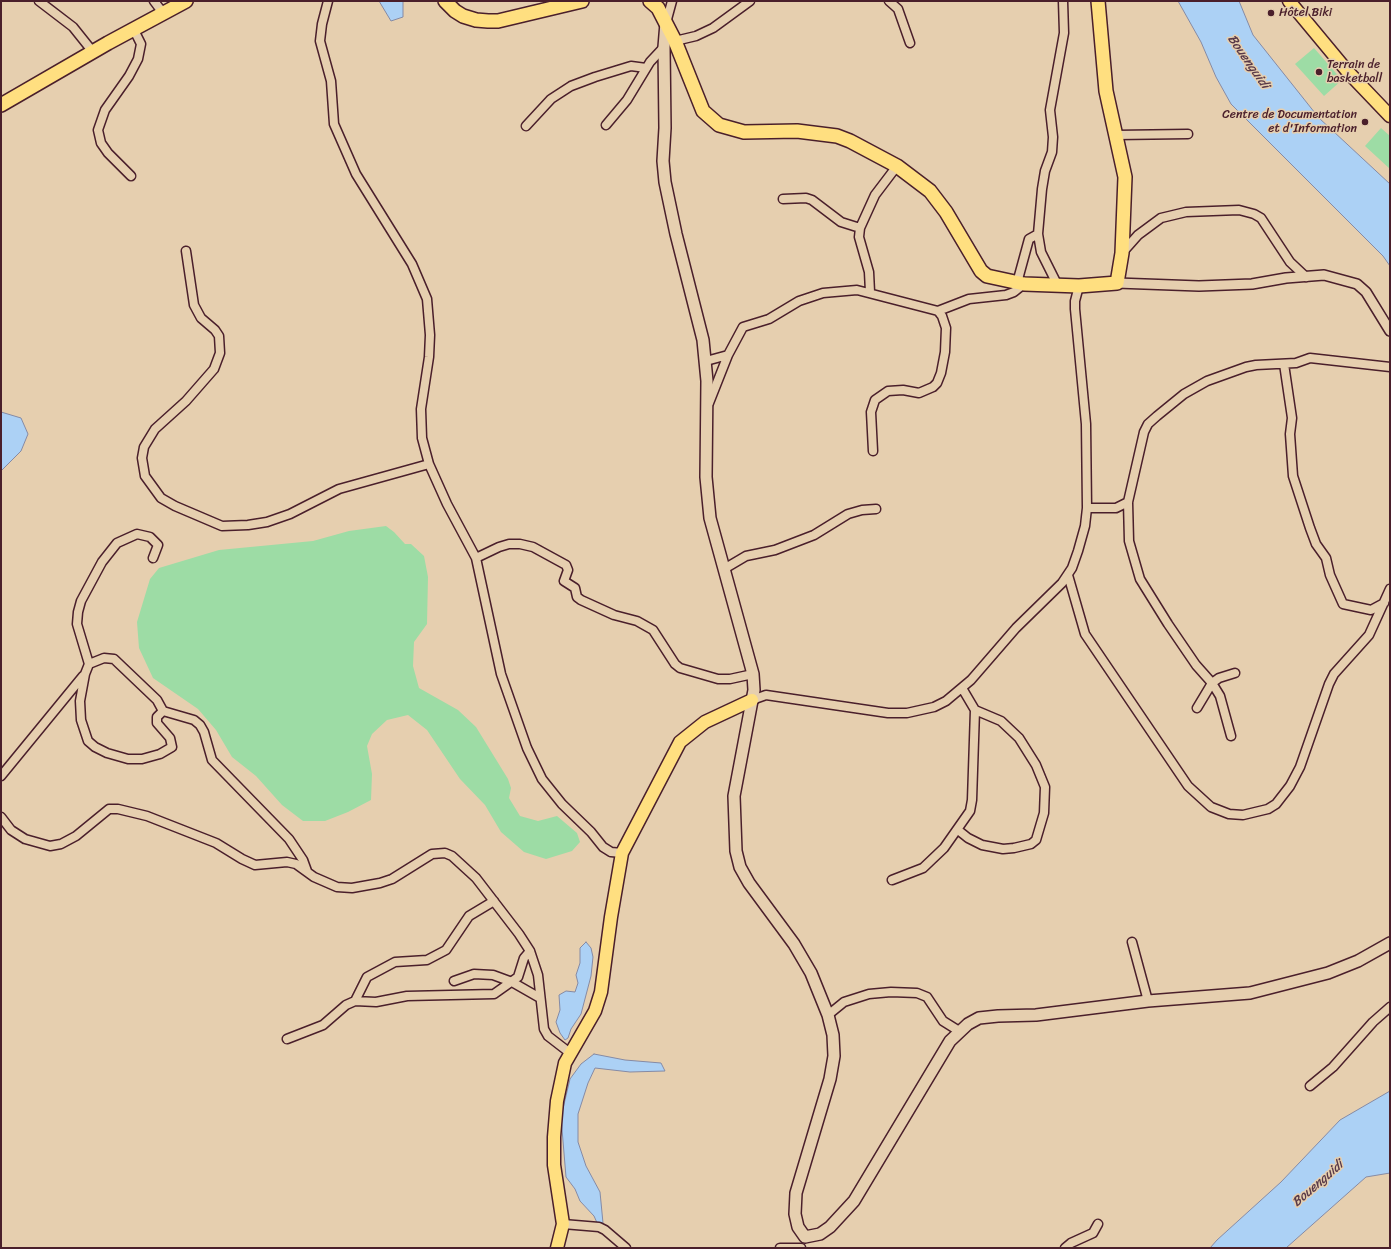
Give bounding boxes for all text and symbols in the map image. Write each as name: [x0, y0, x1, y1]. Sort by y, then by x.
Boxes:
place label: Hôtel Biki: [1279, 6, 1332, 20]
marker: Hôtel Biki: [1266, 8, 1276, 18]
water label: Bouenguidi: [1224, 32, 1272, 92]
place label: Terrain de basketball: [1327, 58, 1382, 86]
marker: Terrain de basketball: [1314, 67, 1324, 77]
place label: Centre de Documentation et d'Information: [1222, 108, 1357, 136]
marker: Centre de Documentation et d'Information: [1360, 117, 1370, 127]
water label: Bouenguidi: [1289, 1158, 1347, 1210]

